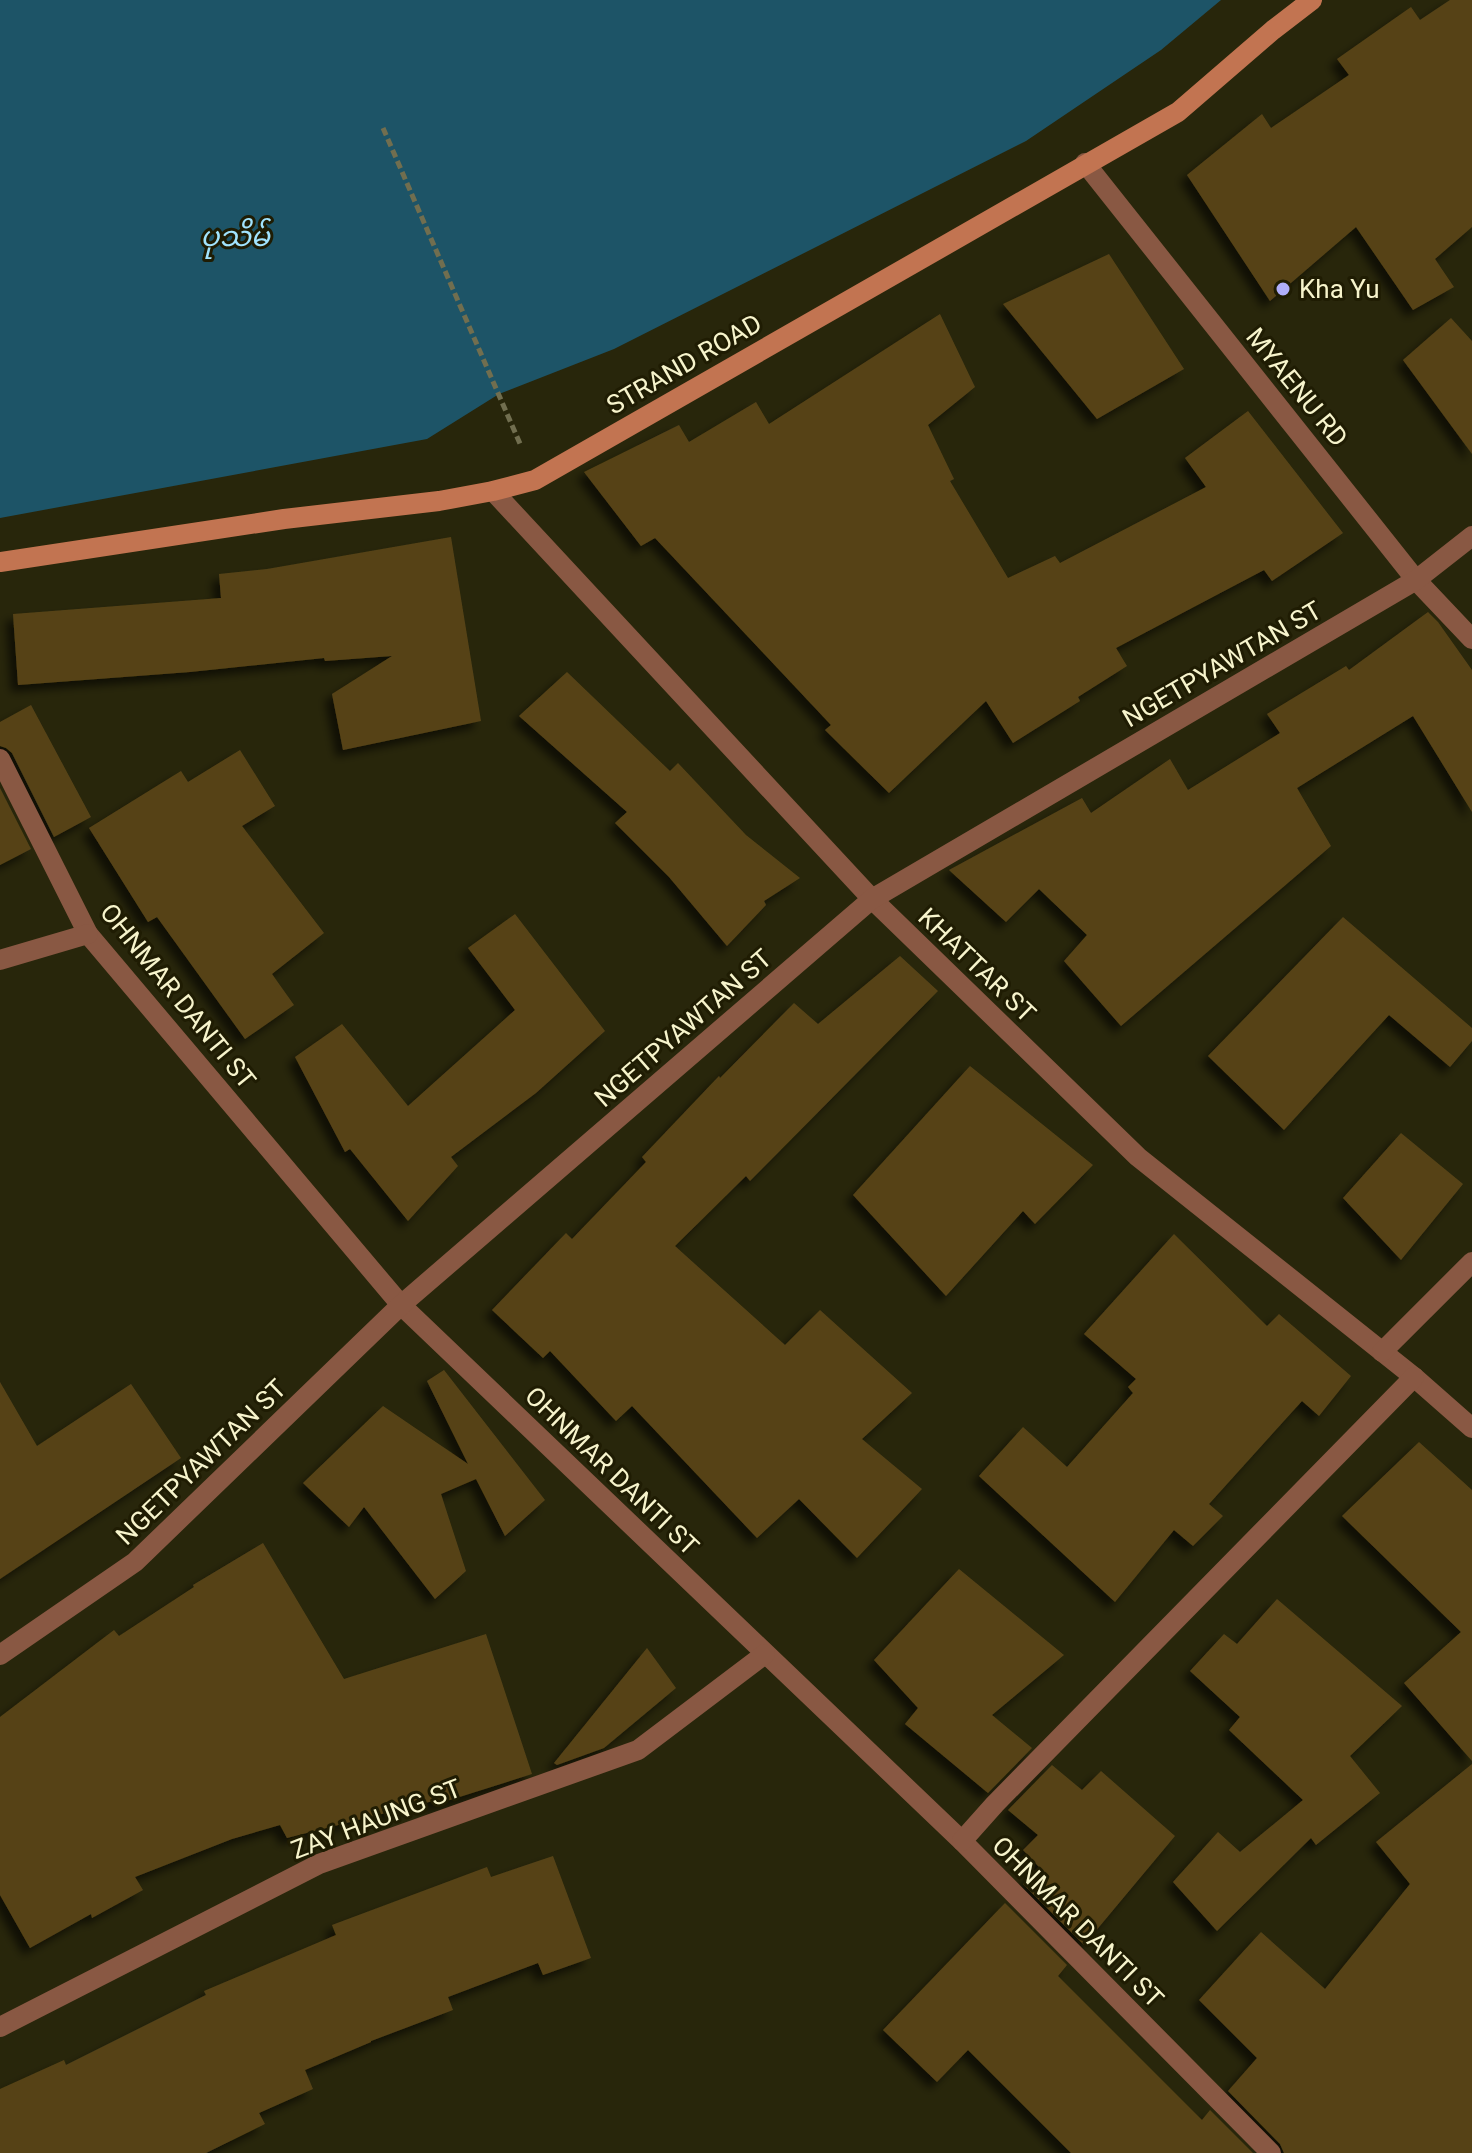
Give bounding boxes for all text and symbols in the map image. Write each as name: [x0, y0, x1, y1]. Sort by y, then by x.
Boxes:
water label: ပုသိမ်: [200, 217, 272, 260]
place label: Kha Yu: [1299, 274, 1380, 304]
marker: Kha Yu: [1274, 280, 1292, 298]
street label: STRAND ROAD: [601, 308, 767, 420]
street label: MYAENU RD: [1240, 322, 1354, 452]
street label: NGETPYAWTAN ST: [1117, 595, 1327, 733]
street label: OHNMAR DANTI ST: [94, 897, 262, 1095]
street label: KHATTAR ST: [912, 902, 1042, 1028]
street label: NGETPYAWTAN ST: [588, 943, 778, 1113]
street label: NGETPYAWTAN ST: [110, 1373, 292, 1551]
street label: OHNMAR DANTI ST: [519, 1381, 705, 1561]
street label: ZAY HAUNG ST: [287, 1773, 465, 1865]
street label: OHNMAR DANTI ST: [986, 1830, 1170, 2014]

